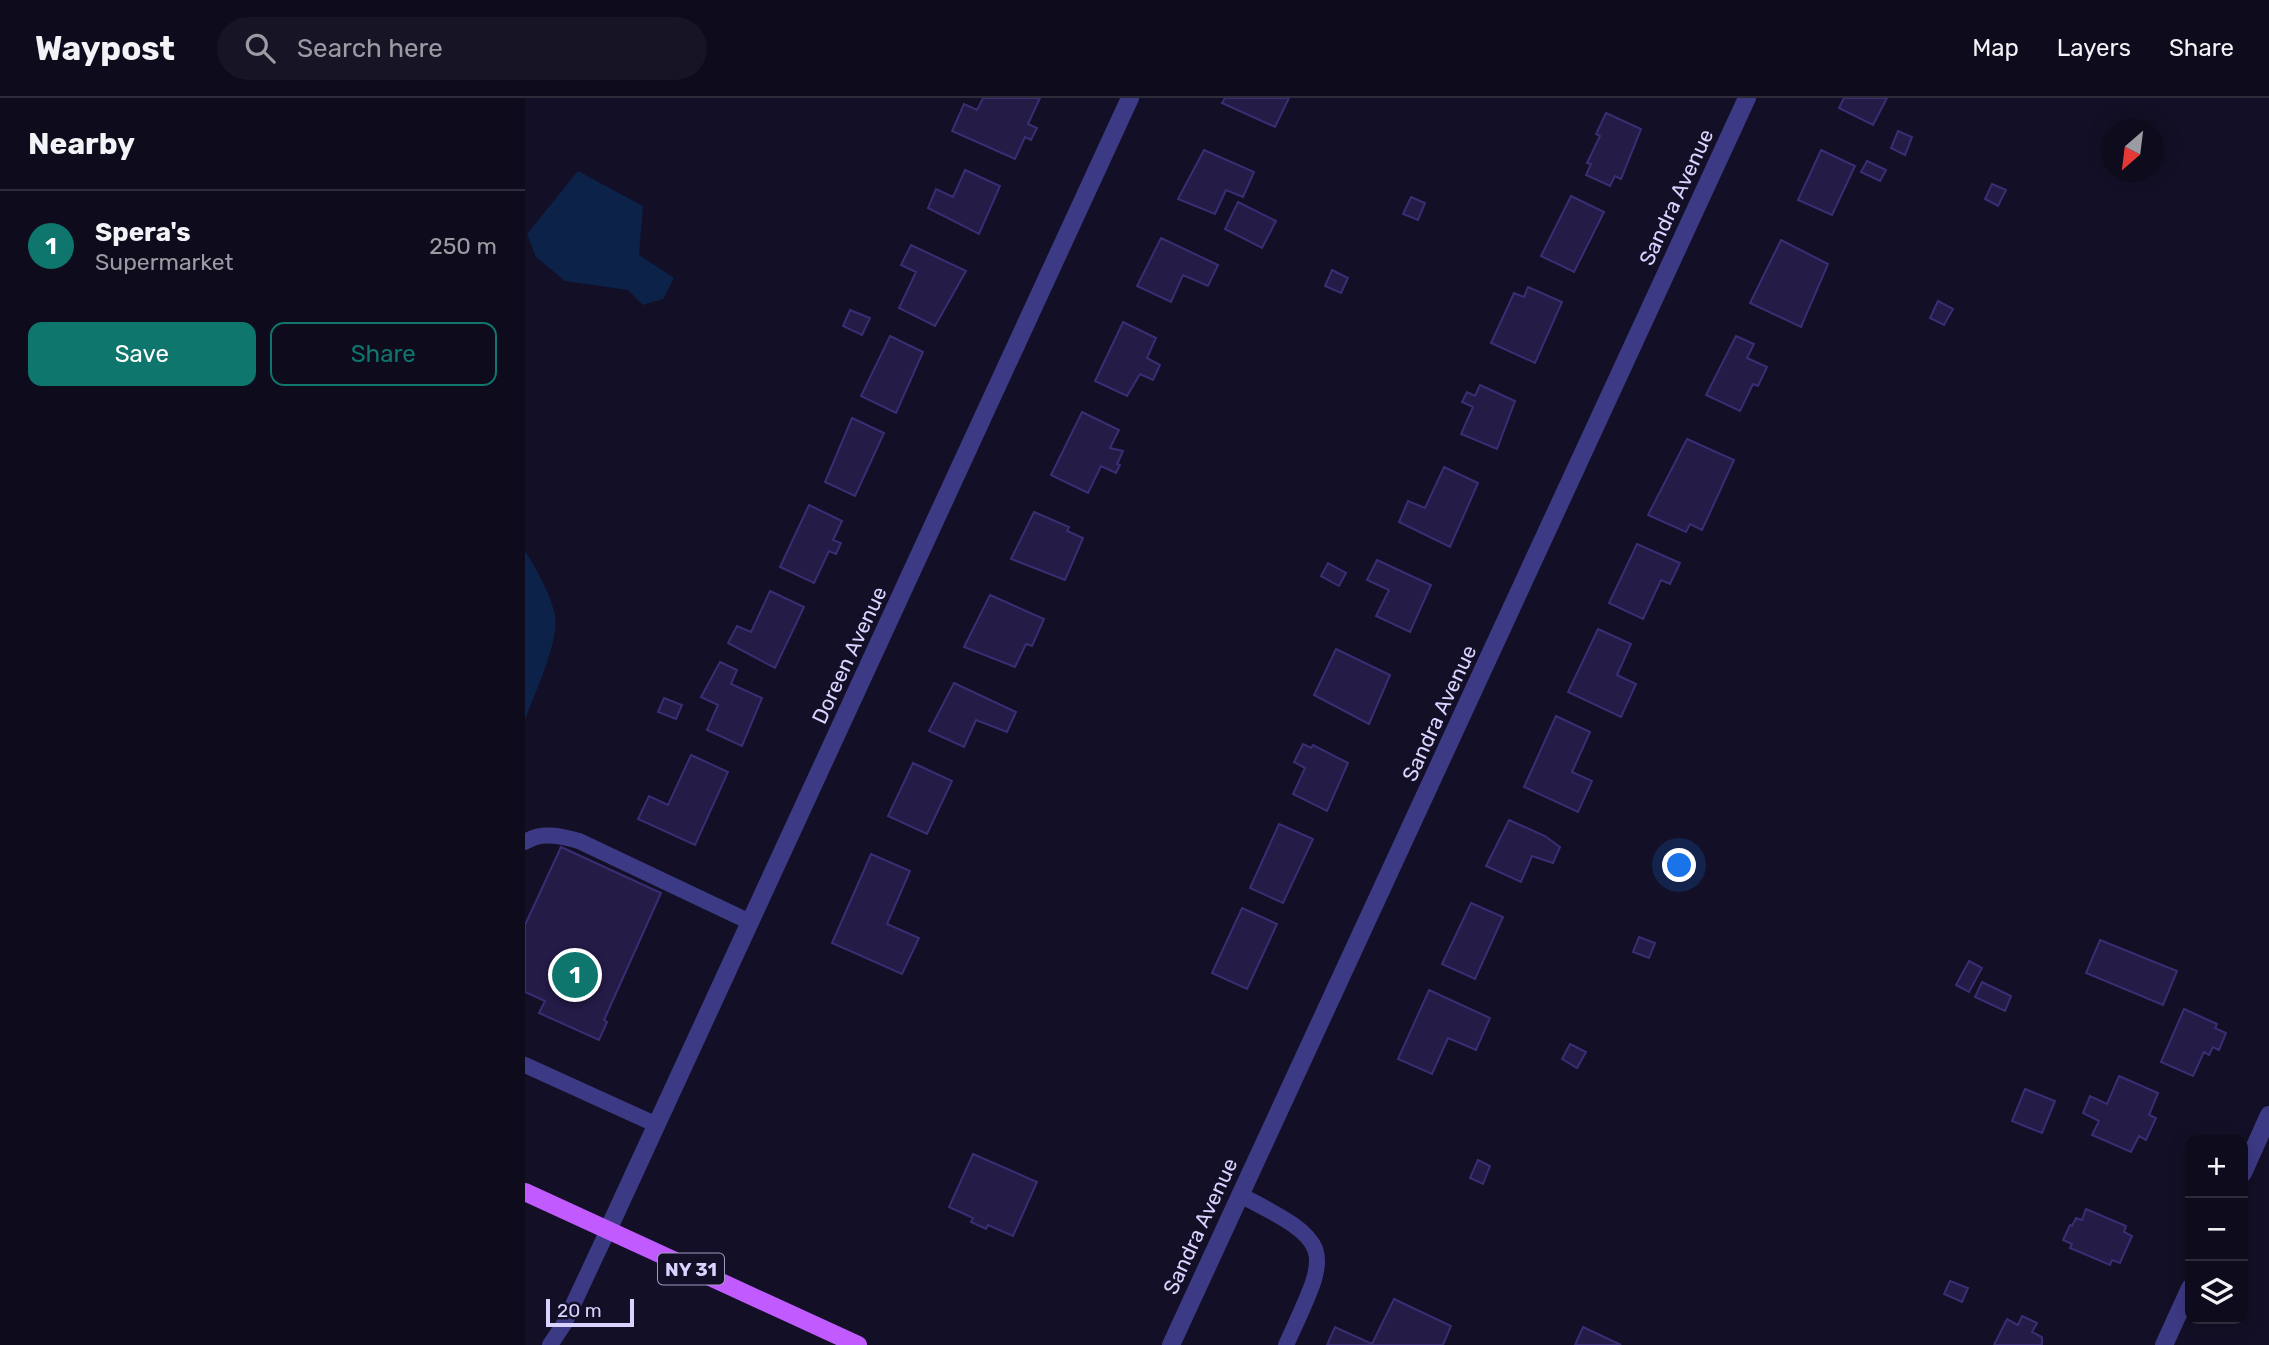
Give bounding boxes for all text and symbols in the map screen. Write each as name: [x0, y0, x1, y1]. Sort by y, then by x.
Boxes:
search box: [217, 17, 707, 80]
text: Waypost: [35, 29, 175, 68]
icon: search: [241, 29, 279, 67]
text: Search here: [297, 33, 443, 64]
text: Map: [1972, 34, 2019, 62]
text: Layers: [2057, 34, 2131, 62]
text: Share: [2169, 34, 2234, 62]
north arrow: [2101, 119, 2164, 182]
street label: Sandra Avenue: [1634, 125, 1718, 269]
text: Nearby: [28, 126, 135, 162]
text: Spera's: [95, 217, 191, 248]
text: 1: [45, 232, 57, 260]
text: 250 m: [429, 232, 497, 260]
text: Supermarket: [95, 248, 233, 276]
button: Save: [28, 322, 256, 386]
button: Share: [270, 322, 497, 386]
street label: Doreen Avenue: [806, 582, 892, 728]
street label: Sandra Avenue: [1397, 641, 1481, 785]
your location: [1662, 848, 1696, 882]
pin: 1: [552, 949, 598, 1001]
map controls: [2185, 1135, 2248, 1324]
button: +: [2185, 1135, 2248, 1198]
street label: Sandra Avenue: [1158, 1154, 1242, 1298]
button: −: [2185, 1198, 2248, 1261]
road number: NY 31: [658, 1254, 724, 1284]
button: layers: [2185, 1261, 2248, 1324]
scale bar: [546, 1296, 633, 1328]
text: 20 m: [557, 1299, 602, 1322]

